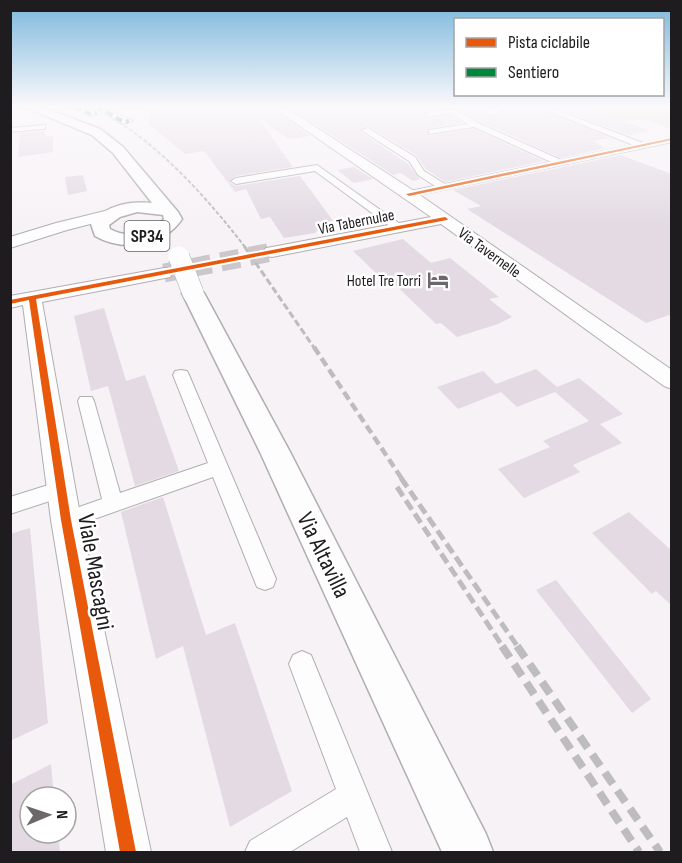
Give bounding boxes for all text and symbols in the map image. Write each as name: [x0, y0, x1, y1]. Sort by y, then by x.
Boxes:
legend: [454, 18, 664, 96]
text: Pista ciclabile: [508, 32, 590, 53]
text: Sentiero: [508, 62, 559, 83]
street label: Via Tabernulae: [317, 206, 396, 239]
road number: SP34: [124, 221, 170, 251]
street label: Via Tavernelle: [454, 224, 524, 282]
hotel icon: Hotel Tre Torri: [426, 268, 450, 292]
place label: Hotel Tre Torri: [347, 272, 421, 291]
street label: Via Altavilla: [290, 508, 357, 603]
street label: Viale Mascagni: [71, 512, 120, 632]
north arrow: [18, 785, 78, 845]
text: N: [52, 810, 71, 819]

